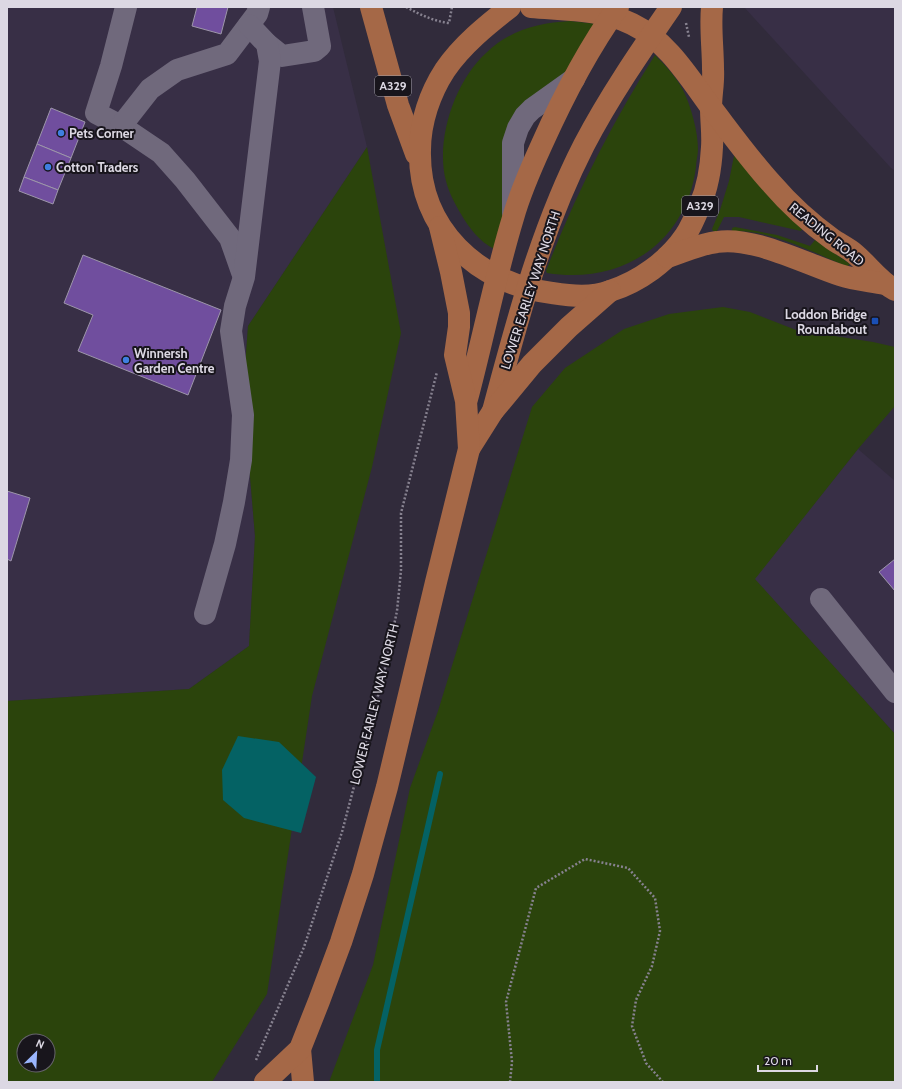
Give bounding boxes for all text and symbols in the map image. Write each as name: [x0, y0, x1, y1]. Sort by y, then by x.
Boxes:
road number: A329: [375, 76, 411, 96]
place label: Pets Corner: [69, 125, 135, 141]
marker: Pets Corner: [56, 128, 66, 138]
place label: Cotton Traders: [56, 159, 139, 175]
marker: Cotton Traders: [43, 162, 53, 172]
road number: A329: [682, 196, 718, 216]
street label: READING ROAD: [786, 199, 868, 269]
street label: LOWER EARLEY WAY NORTH: [497, 209, 563, 371]
place label: Loddon Bridge Roundabout: [785, 306, 868, 337]
marker: Loddon Bridge Roundabout: [870, 316, 880, 326]
place label: Winnersh Garden Centre: [134, 345, 215, 376]
marker: Winnersh Garden Centre: [121, 355, 131, 365]
street label: LOWER EARLEY WAY NORTH: [346, 622, 402, 786]
north arrow: [16, 1033, 56, 1073]
text: N: [34, 1036, 46, 1052]
scale bar: [758, 1047, 817, 1073]
text: 20 m: [764, 1053, 792, 1068]

